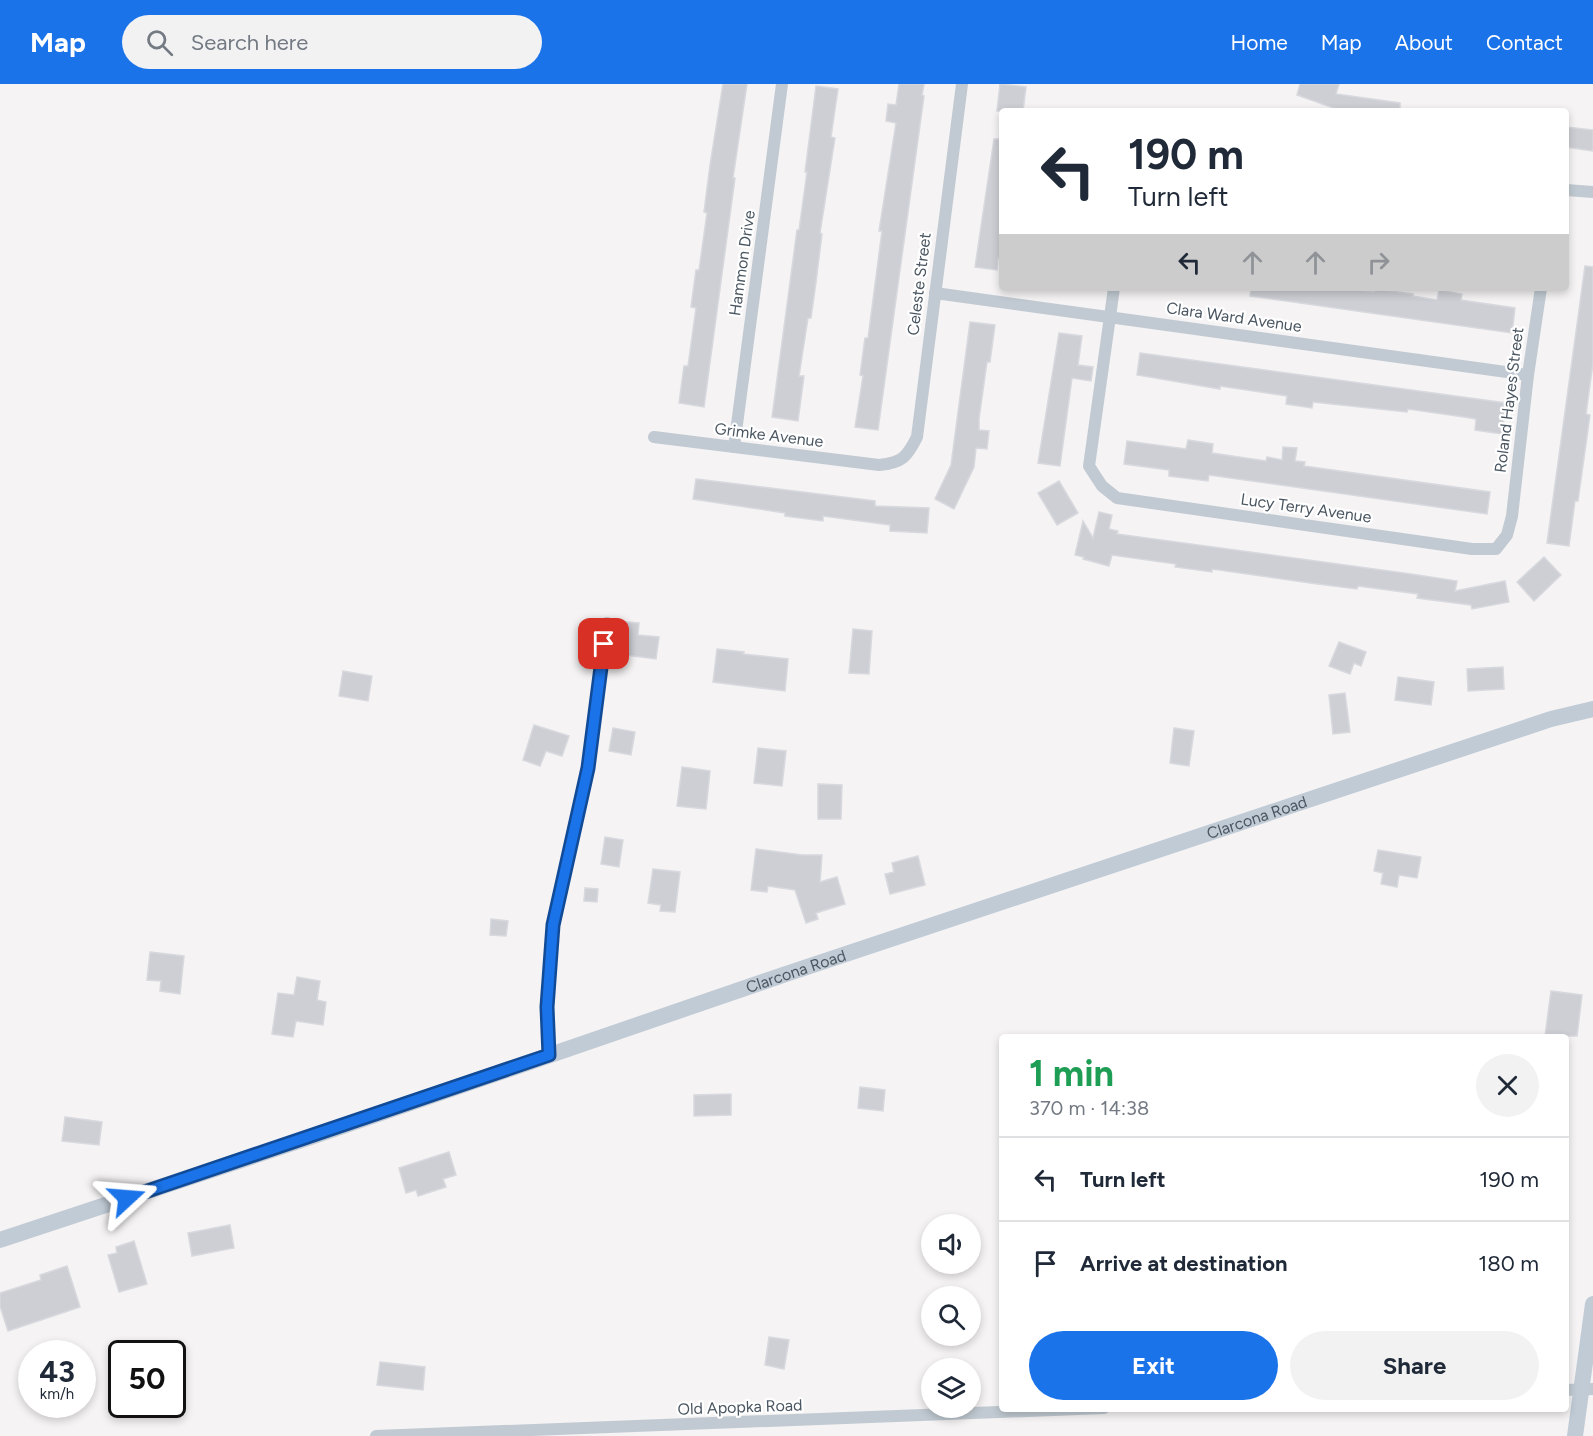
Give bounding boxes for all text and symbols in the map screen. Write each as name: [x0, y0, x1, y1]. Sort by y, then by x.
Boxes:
search box: [122, 15, 542, 69]
text: Map: [30, 25, 86, 59]
icon: search: [143, 26, 176, 59]
text: Search here: [191, 29, 308, 56]
text: Home: [1231, 30, 1288, 55]
text: Map: [1321, 30, 1362, 55]
text: About: [1395, 30, 1453, 55]
text: Contact: [1486, 30, 1563, 55]
text: 190 m: [1128, 129, 1244, 180]
icon: left: [1029, 132, 1107, 210]
text: Turn left: [1128, 180, 1228, 213]
street label: Hammon Drive: [725, 209, 759, 317]
street label: Celeste Street: [903, 231, 935, 337]
icon: left: [1173, 246, 1206, 279]
icon: ahead: [1236, 246, 1269, 279]
icon: ahead: [1299, 246, 1332, 279]
icon: right: [1362, 246, 1395, 279]
street label: Clara Ward Avenue: [1165, 298, 1303, 336]
street label: Roland Hayes Street: [1491, 326, 1527, 474]
street label: Grimke Avenue: [714, 419, 825, 451]
street label: Lucy Terry Avenue: [1239, 489, 1373, 527]
pin: [578, 618, 629, 669]
icon: arrive: [587, 627, 620, 660]
street label: Clarcona Road: [1204, 792, 1309, 843]
street label: Clarcona Road: [743, 945, 848, 997]
text: 1 min: [1029, 1052, 1114, 1095]
button: close: [1476, 1054, 1539, 1117]
text: 370 m · 14:38: [1029, 1096, 1149, 1120]
icon: left: [1029, 1163, 1062, 1196]
position arrow: [95, 1166, 159, 1230]
text: Turn left: [1080, 1166, 1166, 1193]
text: 190 m: [1479, 1166, 1539, 1193]
map controls: [921, 1214, 981, 1418]
button: sound: [921, 1214, 981, 1274]
icon: arrive: [1029, 1247, 1062, 1280]
text: Arrive at destination: [1080, 1250, 1288, 1277]
text: 180 m: [1478, 1250, 1539, 1277]
button: search: [921, 1286, 981, 1346]
button: Exit: [1029, 1331, 1278, 1400]
button: Share: [1290, 1331, 1539, 1400]
speed limit sign: 50: [108, 1340, 186, 1418]
text: 43: [39, 1353, 75, 1390]
button: layers: [921, 1358, 981, 1418]
text: km/h: [40, 1385, 74, 1403]
street label: Old Apopka Road: [677, 1395, 803, 1419]

